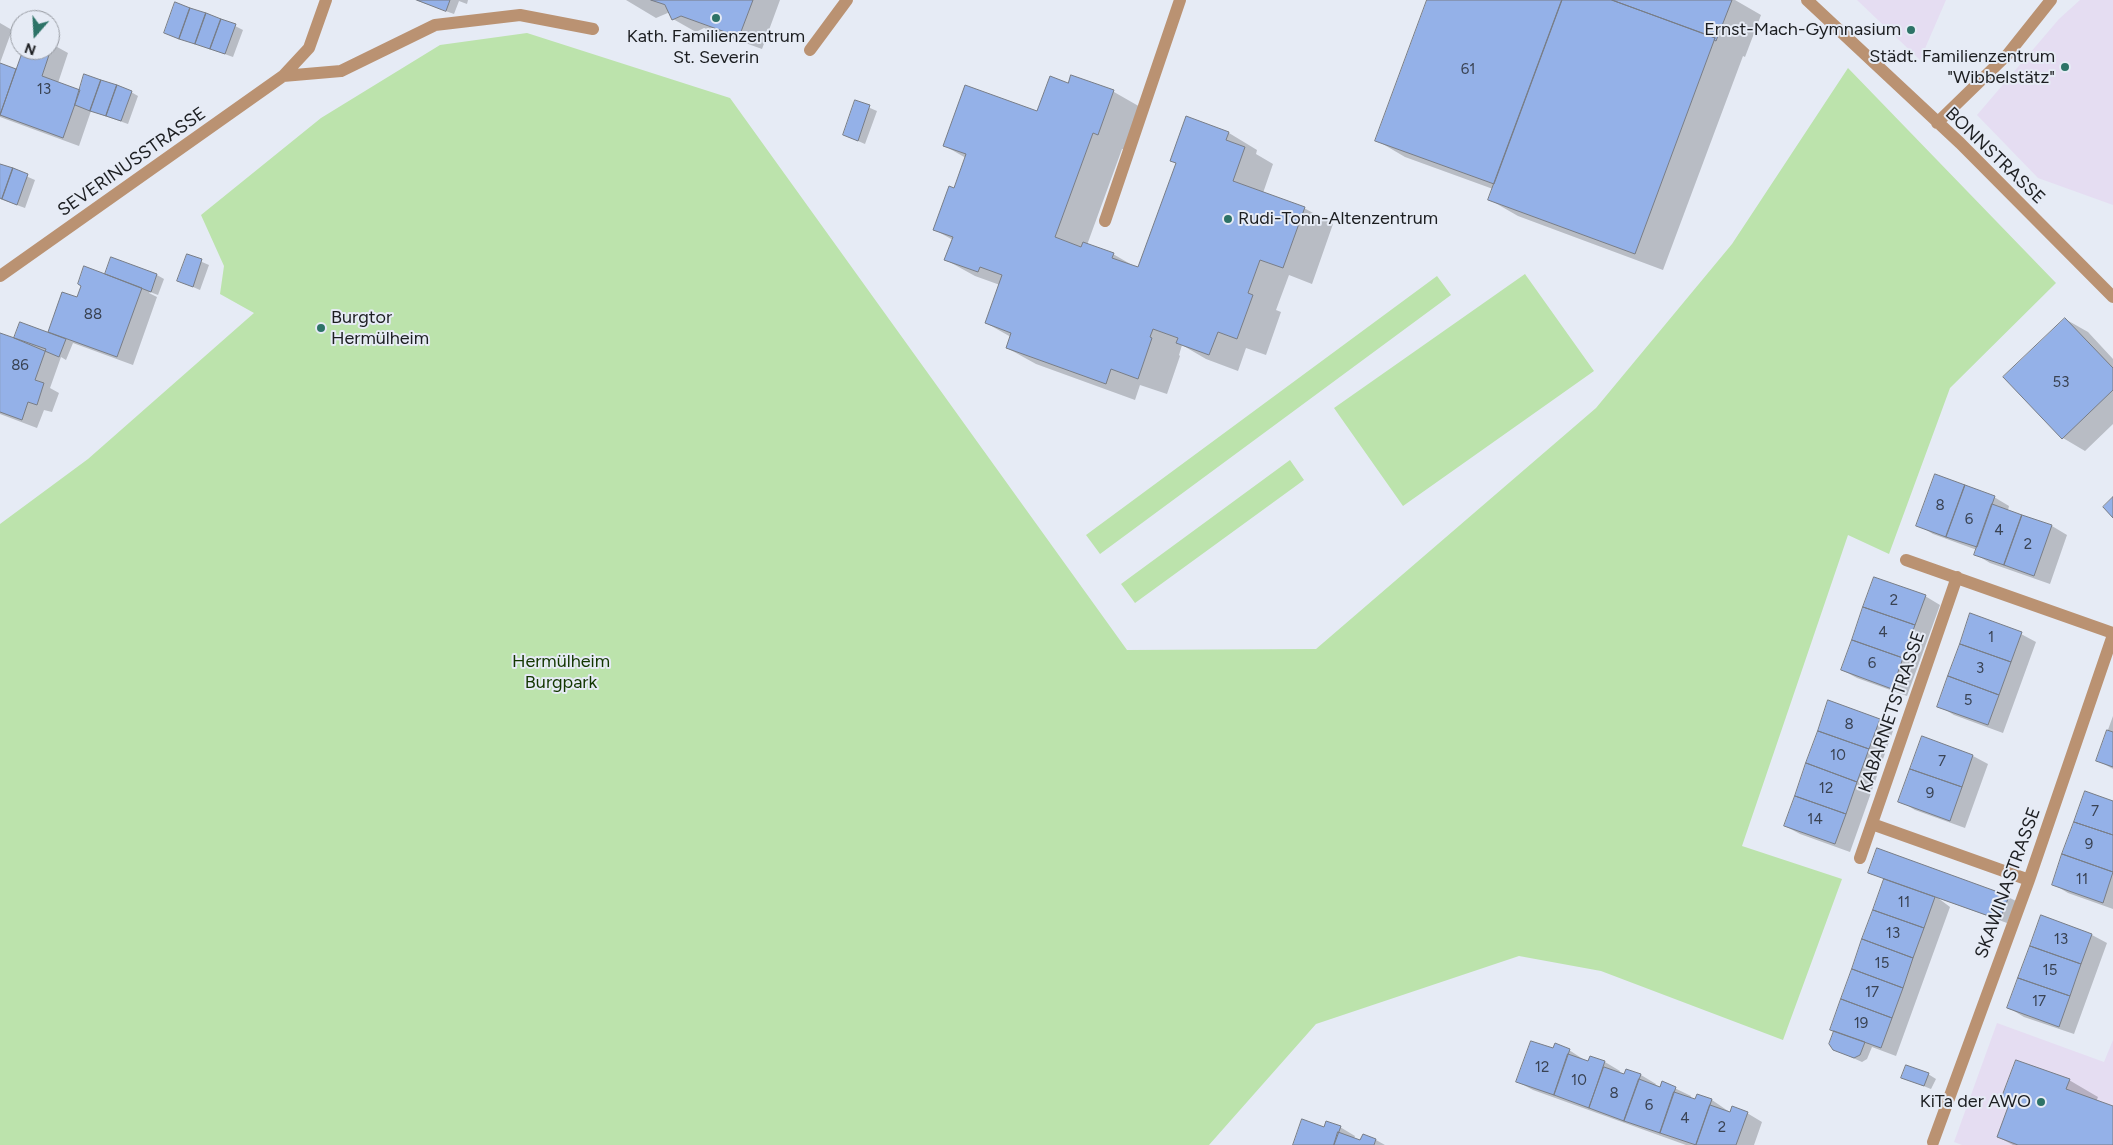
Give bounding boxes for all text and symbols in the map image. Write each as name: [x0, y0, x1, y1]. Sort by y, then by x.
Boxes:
north arrow: [10, 10, 60, 60]
marker: Kath. Familienzentrum St. Severin: [710, 12, 722, 24]
place label: Ernst-Mach-Gymnasium: [1704, 19, 1901, 41]
marker: Ernst-Mach-Gymnasium: [1905, 24, 1917, 36]
place label: Kath. Familienzentrum St. Severin: [627, 26, 805, 68]
text: N: [22, 39, 38, 59]
place label: Städt. Familienzentrum "Wibbelstätz": [1869, 46, 2055, 88]
house number: 61: [1461, 61, 1475, 79]
marker: Städt. Familienzentrum "Wibbelstätz": [2059, 61, 2071, 73]
house number: 13: [37, 81, 51, 99]
street label: SEVERINUSSTRASSE: [54, 103, 210, 221]
street label: BONNSTRASSE: [1941, 103, 2049, 209]
place label: Rudi-Tonn-Altenzentrum: [1238, 208, 1438, 230]
marker: Rudi-Tonn-Altenzentrum: [1222, 213, 1234, 225]
house number: 88: [84, 306, 102, 324]
place label: Burgtor Hermülheim: [331, 307, 429, 350]
marker: Burgtor Hermülheim: [315, 322, 327, 334]
house number: 86: [11, 357, 29, 375]
house number: 53: [2053, 374, 2069, 392]
house number: 8: [1935, 497, 1945, 515]
house number: 6: [1965, 511, 1973, 529]
house number: 4: [1994, 522, 2004, 540]
house number: 2: [2024, 536, 2032, 554]
house number: 2: [1890, 592, 1898, 610]
house number: 4: [1878, 624, 1888, 642]
street label: KABARNETSTRASSE: [1854, 628, 1930, 796]
house number: 1: [1988, 629, 1994, 647]
park label: Hermülheim Burgpark: [512, 651, 610, 694]
house number: 6: [1868, 655, 1876, 673]
house number: 3: [1976, 660, 1984, 678]
house number: 5: [1964, 692, 1972, 710]
house number: 8: [1844, 716, 1854, 734]
house number: 10: [1830, 747, 1846, 765]
house number: 7: [1938, 753, 1946, 771]
house number: 12: [1819, 780, 1833, 798]
house number: 9: [1926, 785, 1934, 803]
house number: 7: [2091, 803, 2099, 821]
street label: SKAWINASTRASSE: [1971, 805, 2045, 961]
house number: 14: [1807, 811, 1823, 829]
house number: 9: [2085, 836, 2093, 854]
house number: 11: [2076, 871, 2088, 889]
house number: 11: [1898, 894, 1910, 912]
house number: 13: [1886, 925, 1900, 943]
house number: 13: [2054, 931, 2068, 949]
house number: 15: [1875, 955, 1889, 973]
house number: 15: [2043, 962, 2057, 980]
house number: 17: [1865, 984, 1879, 1002]
house number: 17: [2032, 993, 2046, 1011]
house number: 19: [1854, 1015, 1868, 1033]
house number: 12: [1535, 1059, 1549, 1077]
house number: 10: [1571, 1072, 1587, 1090]
house number: 8: [1609, 1085, 1619, 1103]
place label: KiTa der AWO: [1920, 1091, 2031, 1113]
marker: KiTa der AWO: [2035, 1096, 2047, 1108]
house number: 6: [1645, 1097, 1653, 1115]
house number: 4: [1680, 1110, 1690, 1128]
house number: 2: [1718, 1119, 1726, 1137]

